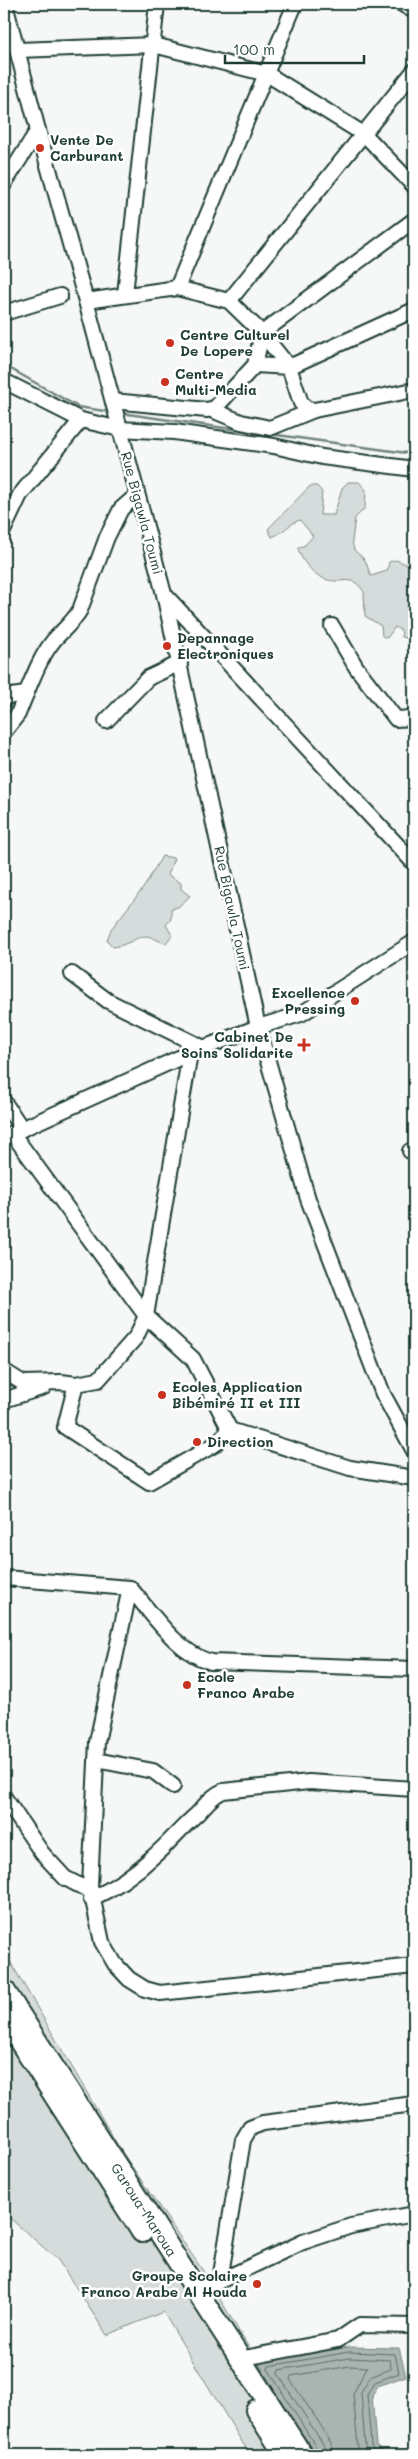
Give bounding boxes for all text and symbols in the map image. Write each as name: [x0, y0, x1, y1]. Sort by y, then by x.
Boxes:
scale bar: [225, 32, 364, 64]
text: 100 m: [233, 39, 275, 59]
place label: Vente De Carburant: [50, 130, 123, 165]
marker: Vente De Carburant: [34, 142, 46, 154]
place label: Centre Culturel De Lopere: [180, 325, 290, 360]
marker: Centre Culturel De Lopere: [164, 337, 176, 349]
place label: Centre Multi-Media: [175, 364, 257, 399]
marker: Centre Multi-Media: [159, 376, 171, 388]
street label: Rue Bigawla Toumi: [117, 449, 168, 576]
place label: Depannage Electroniques: [177, 628, 274, 663]
marker: Depannage Electroniques: [161, 640, 173, 652]
street label: Rue Bigawla Toumi: [210, 844, 255, 972]
place label: Excellence Pressing: [271, 983, 345, 1018]
marker: Excellence Pressing: [349, 995, 361, 1007]
place label: Cabinet De Soins Solidarite: [181, 1027, 293, 1062]
marker: Cabinet De Soins Solidarite: [297, 1038, 311, 1052]
place label: Ecoles Application Bibémiré II et III: [172, 1377, 302, 1412]
marker: Ecoles Application Bibémiré II et III: [156, 1389, 168, 1401]
place label: Direction: [207, 1432, 273, 1451]
marker: Direction: [191, 1436, 203, 1448]
place label: Ecole Franco Arabe: [197, 1667, 295, 1702]
marker: Ecole Franco Arabe: [181, 1679, 193, 1691]
street label: Garoua-Maroua: [107, 2159, 182, 2260]
place label: Groupe Scolaire Franco Arabe Al Houda: [80, 2266, 247, 2301]
marker: Groupe Scolaire Franco Arabe Al Houda: [251, 2278, 263, 2290]

